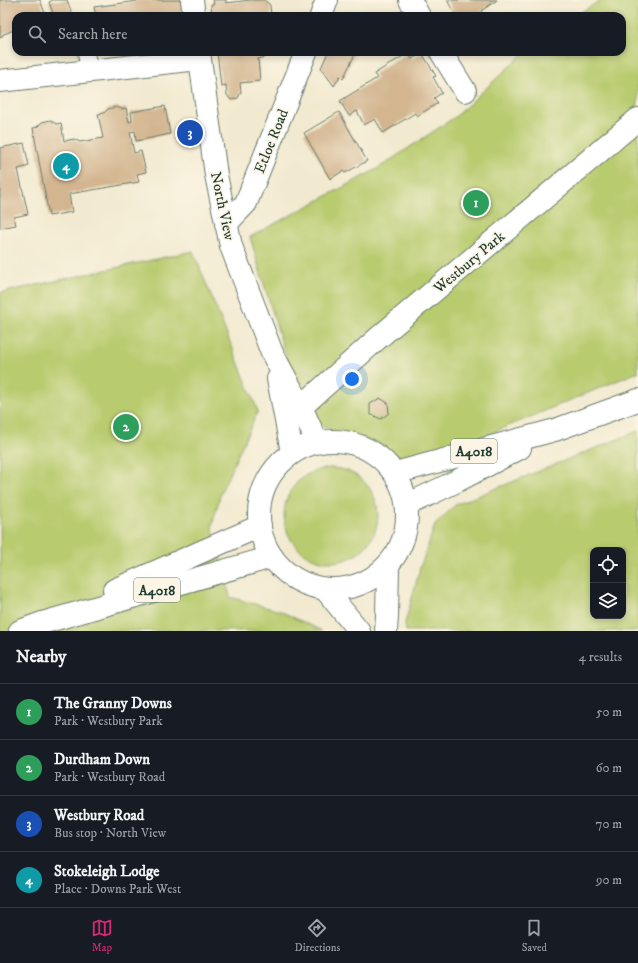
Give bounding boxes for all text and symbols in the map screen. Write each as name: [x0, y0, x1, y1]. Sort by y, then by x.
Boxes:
search box: [12, 12, 626, 56]
icon: search: [26, 23, 48, 45]
text: Search here: [58, 25, 127, 44]
street label: Etloe Road: [250, 106, 293, 176]
pin: 3: [177, 118, 203, 148]
pin: 4: [53, 151, 79, 181]
street label: North View: [206, 170, 239, 243]
pin: 1: [463, 188, 489, 218]
street label: Westbury Park: [429, 227, 509, 298]
your location: [342, 369, 362, 389]
pin: 2: [113, 412, 139, 442]
road number: A4018: [451, 439, 497, 463]
map controls: [590, 547, 626, 619]
button: locate: [590, 547, 626, 583]
road number: A4018: [134, 578, 180, 602]
button: layers: [590, 583, 626, 619]
text: Nearby: [16, 646, 66, 668]
text: 4 results: [579, 649, 622, 665]
text: The Granny Downs: [54, 694, 172, 713]
text: 1: [27, 704, 31, 720]
text: 50 m: [596, 704, 622, 720]
text: Park · Westbury Park: [54, 713, 163, 729]
text: Durdham Down: [54, 750, 150, 769]
text: 2: [26, 760, 32, 776]
text: 60 m: [596, 760, 622, 776]
text: Park · Westbury Road: [54, 769, 165, 785]
text: Westbury Road: [54, 806, 144, 825]
text: 3: [27, 816, 31, 832]
text: 70 m: [596, 816, 622, 832]
text: Bus stop · North View: [54, 825, 166, 841]
text: Stokeleigh Lodge: [54, 862, 159, 881]
text: 4: [25, 872, 33, 888]
text: 90 m: [596, 872, 622, 888]
text: Place · Downs Park West: [54, 881, 181, 897]
tab: Map: [91, 917, 113, 955]
tab: Directions: [295, 917, 340, 955]
tab: Saved: [522, 917, 547, 955]

